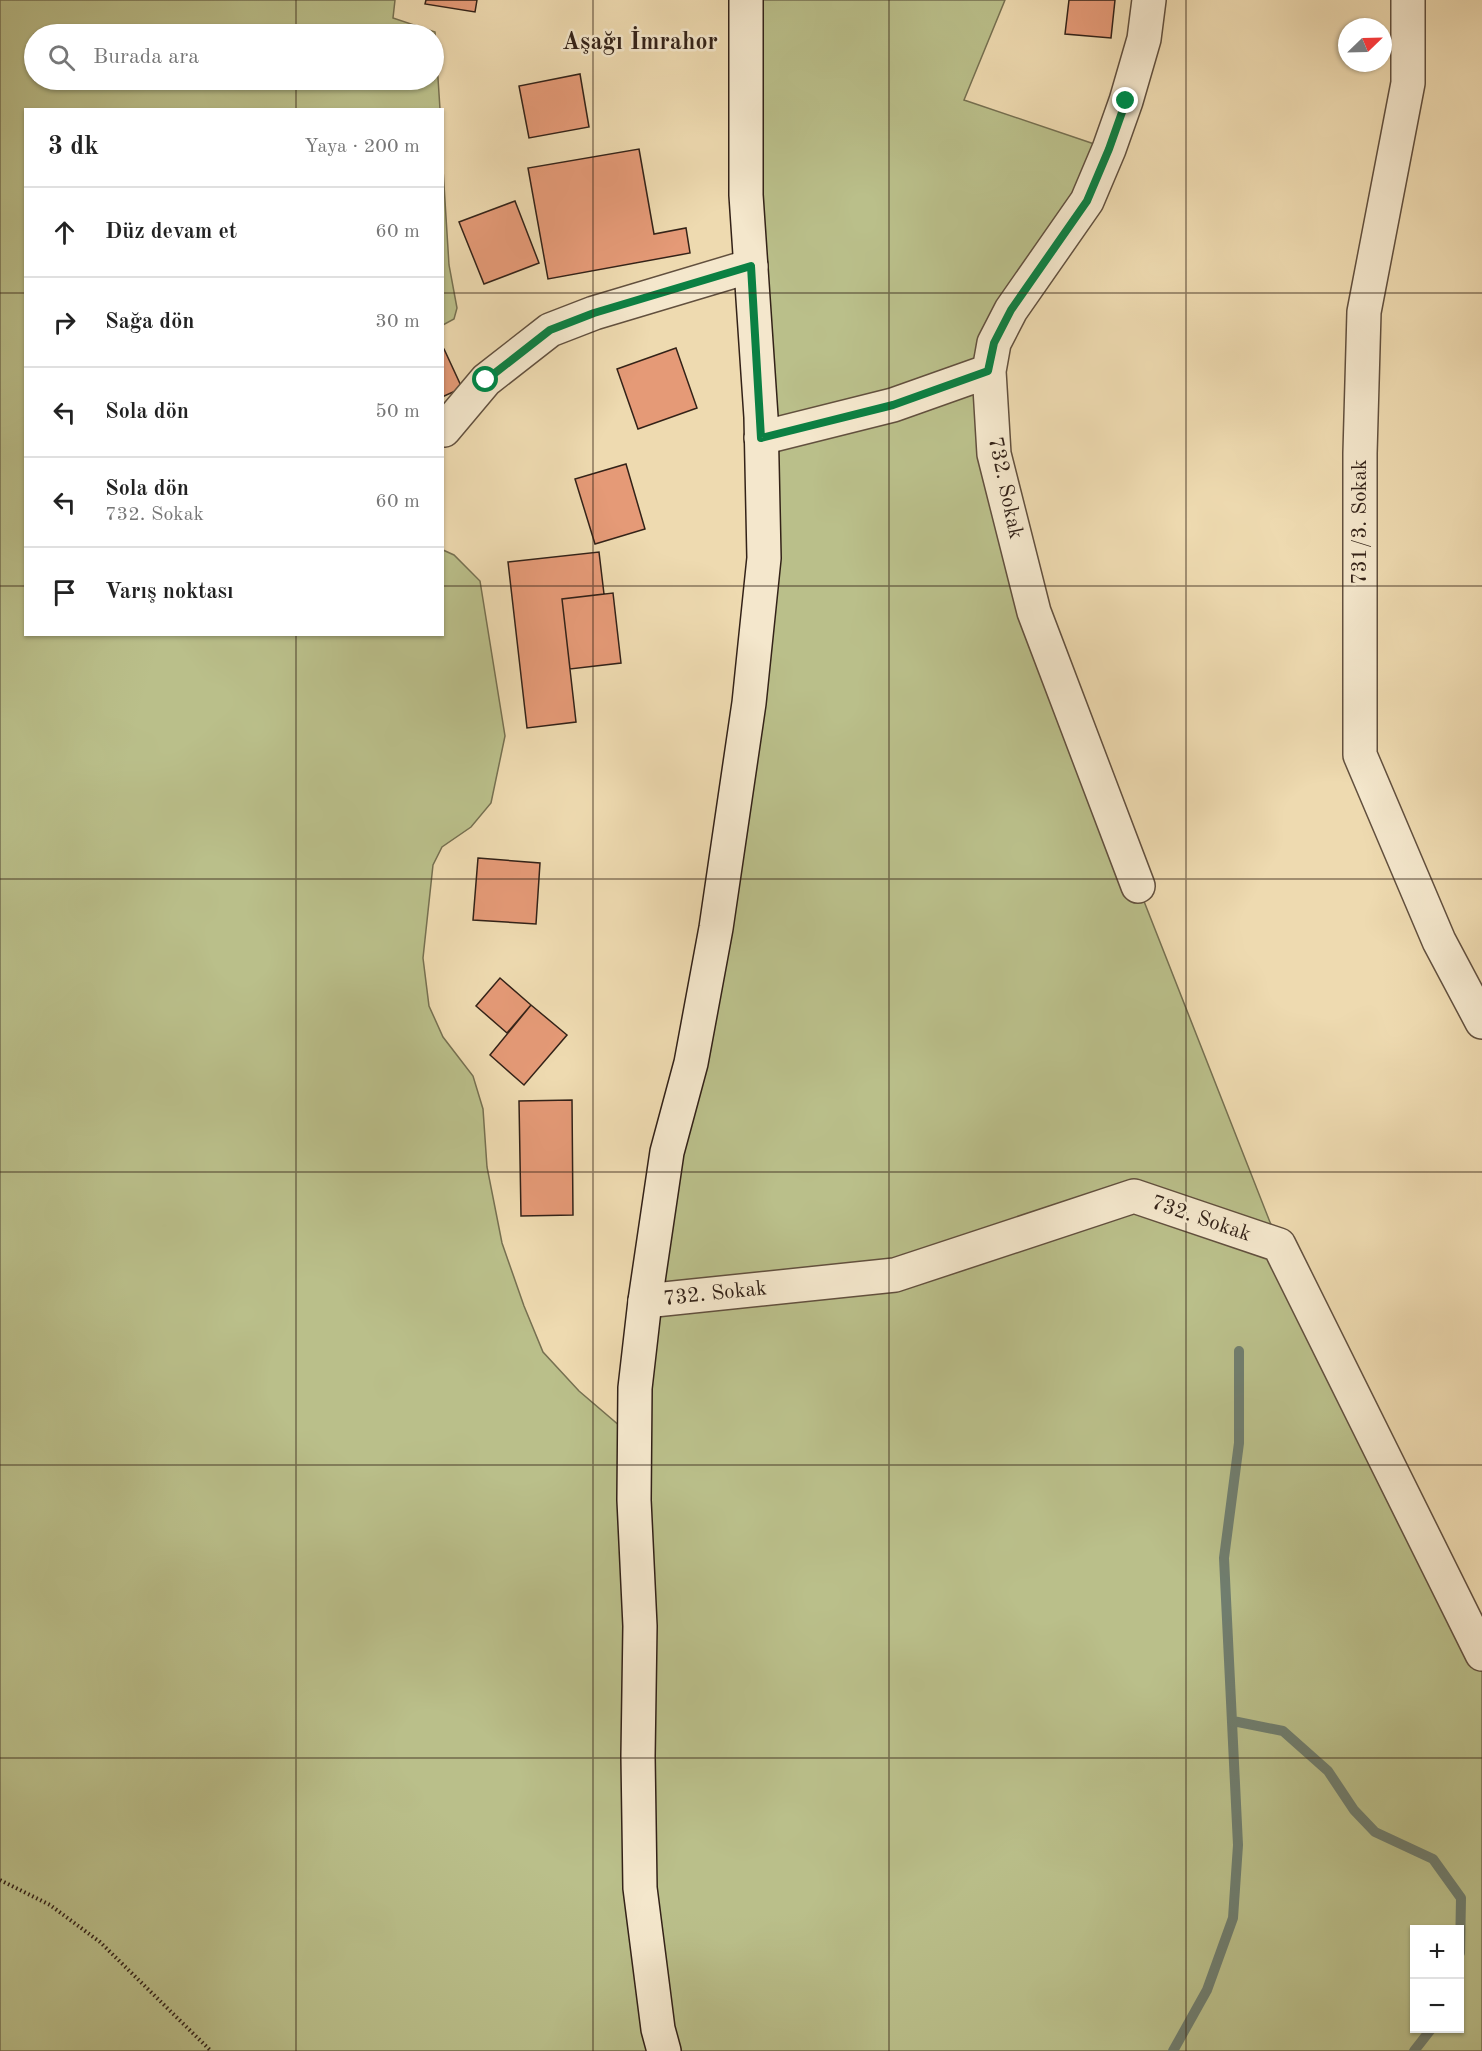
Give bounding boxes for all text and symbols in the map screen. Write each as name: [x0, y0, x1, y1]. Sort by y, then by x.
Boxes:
north arrow: [1338, 18, 1392, 72]
search box: [24, 24, 444, 90]
district label: Aşağı İmrahor: [562, 26, 718, 55]
icon: search: [45, 41, 78, 74]
text: Burada ara: [93, 46, 199, 68]
route end: [1112, 87, 1138, 113]
text: 3 dk: [48, 134, 99, 160]
text: Yaya · 200 m: [304, 137, 420, 157]
icon: ahead: [48, 216, 81, 249]
text: Düz devam et: [105, 221, 237, 243]
text: 60 m: [375, 222, 420, 242]
icon: right: [48, 306, 81, 339]
text: Sağa dön: [105, 311, 195, 333]
text: 30 m: [375, 312, 420, 332]
route start: [472, 366, 498, 392]
icon: left: [48, 396, 81, 429]
text: Sola dön: [105, 401, 189, 423]
text: 50 m: [375, 402, 420, 422]
street label: 732. Sokak: [984, 435, 1026, 541]
street label: 731/3. Sokak: [1350, 459, 1371, 585]
text: Sola dön: [105, 478, 189, 500]
icon: left: [48, 486, 81, 519]
text: 60 m: [375, 492, 420, 512]
text: 732. Sokak: [105, 505, 204, 525]
icon: arrive: [48, 576, 81, 609]
text: Varış noktası: [105, 581, 234, 603]
street label: 732. Sokak: [1148, 1192, 1254, 1246]
street label: 732. Sokak: [662, 1278, 768, 1310]
map controls: [1410, 1925, 1464, 2033]
button: +: [1410, 1925, 1464, 1979]
button: −: [1410, 1979, 1464, 2033]

